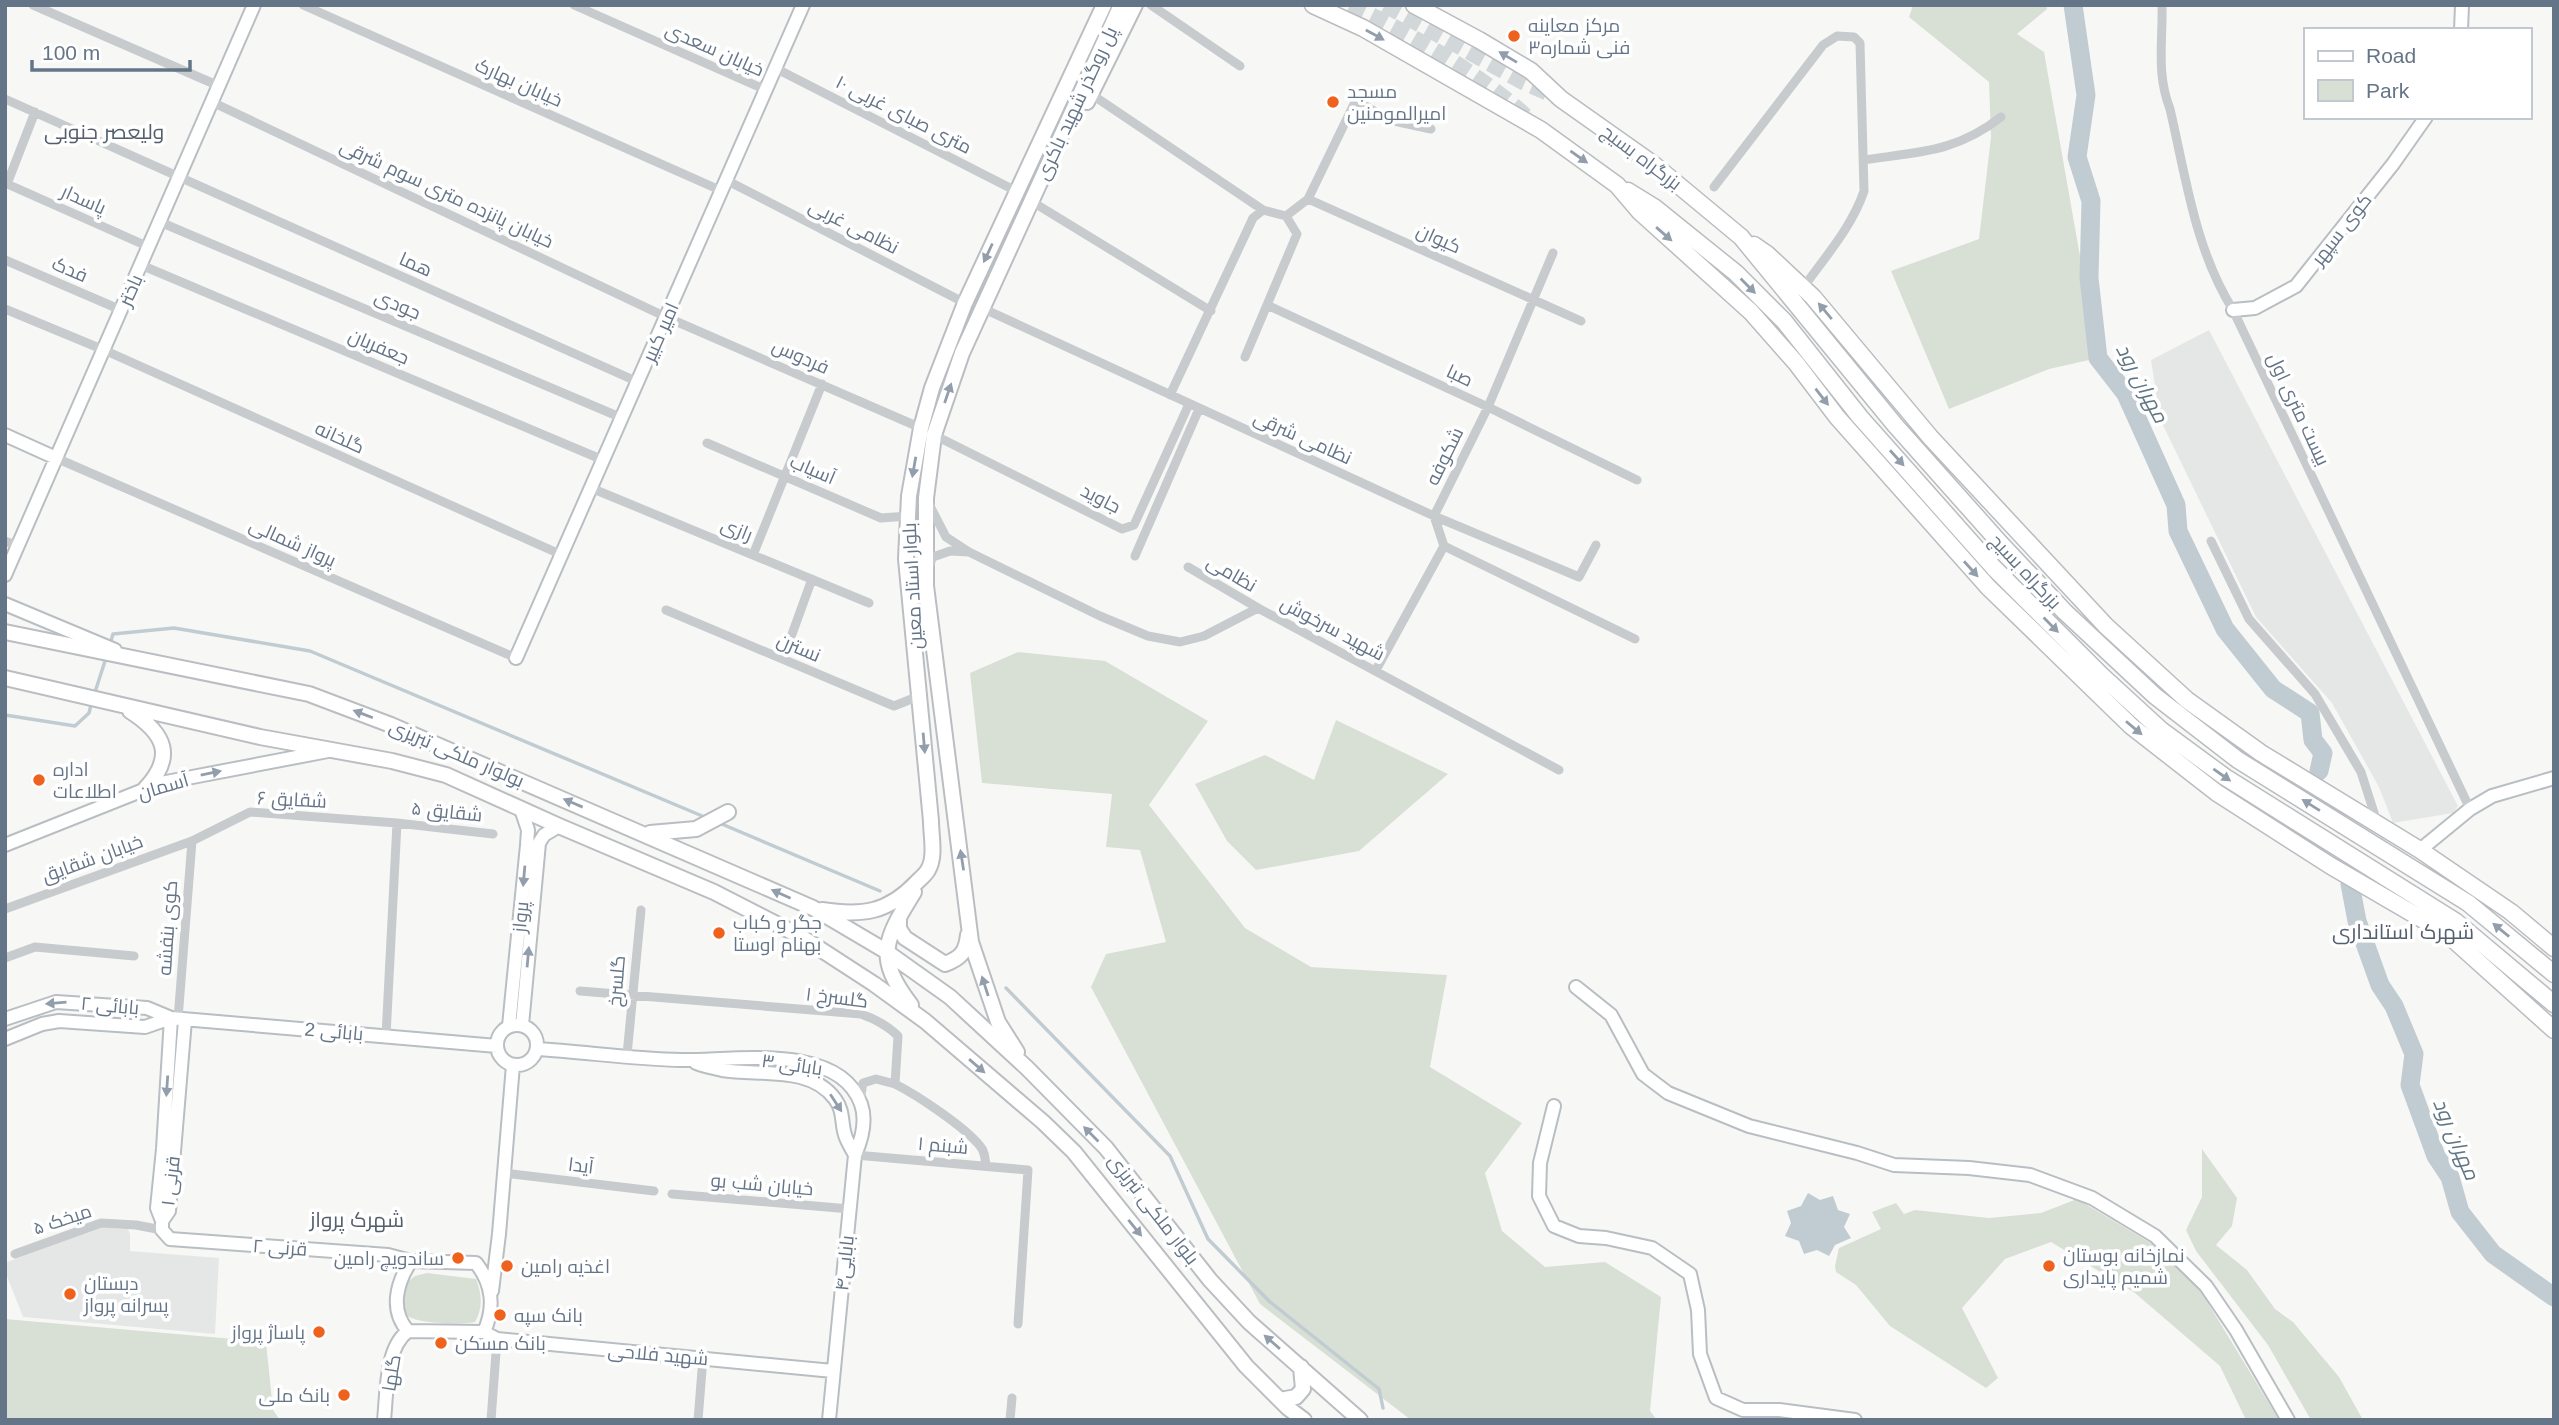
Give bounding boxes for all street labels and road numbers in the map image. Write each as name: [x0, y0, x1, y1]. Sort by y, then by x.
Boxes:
street label: خیابان سعدی: [662, 18, 767, 81]
street label: پل روگذر شهید باکری: [1032, 23, 1123, 184]
street label: خیابان بهارک: [471, 54, 566, 112]
street label: ۱۰ متری صبای غربی: [832, 71, 975, 159]
street label: بزرگراه بسیج: [1596, 121, 1686, 197]
street label: خیابان پانزده متری سوم شرقی: [336, 135, 557, 255]
street label: پاسدار: [56, 180, 109, 220]
street label: کوی سپهر: [2306, 189, 2377, 271]
street label: نظامی غربی: [805, 195, 902, 259]
street label: کیوان: [1413, 219, 1464, 258]
street label: هما: [396, 248, 435, 281]
street label: فدک: [49, 253, 91, 286]
street label: باختر: [114, 271, 148, 311]
street label: جودی: [371, 285, 424, 324]
street label: امیر کبیر: [638, 299, 684, 366]
street label: جعفریان: [345, 324, 412, 370]
street label: فردوس: [769, 335, 832, 379]
street label: بیست متری اول: [2262, 350, 2334, 469]
street label: صبا: [1443, 360, 1476, 391]
street label: نظامی شرقی: [1250, 407, 1355, 469]
street label: گلخانه: [312, 417, 368, 458]
street label: شکوفه: [1421, 424, 1468, 489]
street label: آسیاب: [787, 451, 839, 488]
street label: جاوید: [1077, 480, 1124, 518]
street label: پرواز شمالی: [245, 514, 339, 573]
street label: رازی: [718, 514, 756, 546]
street label: بلوار استاد معین: [899, 522, 927, 650]
street label: بزرگراه بسیج: [1983, 530, 2066, 615]
street label: نظامی: [1203, 551, 1260, 597]
street label: شهید سرخوش: [1277, 592, 1388, 666]
street label: نسترن: [773, 629, 824, 667]
street label: بولوار ملکی تبریزی: [386, 716, 527, 792]
street label: آسمان: [135, 769, 191, 805]
street label: شقایق ۶: [256, 787, 327, 814]
street label: شقایق ۵: [410, 797, 483, 828]
street label: خیابان شقایق: [39, 830, 146, 888]
street label: کوی بنفشه: [154, 880, 182, 976]
street label: پرواز: [509, 901, 534, 935]
street label: گلسرخ: [604, 955, 632, 1008]
street label: گلسرخ ۱: [804, 983, 869, 1015]
street label: بابائی ۲: [80, 992, 140, 1020]
street label: بابائی 2: [304, 1018, 364, 1046]
street label: بابائی ۳: [760, 1050, 824, 1080]
street label: شبنم ۱: [917, 1133, 969, 1161]
street label: بلوار ملکى تبریزى: [1103, 1150, 1203, 1269]
street label: آیدا: [567, 1154, 595, 1177]
street label: قرنی ۱: [157, 1155, 185, 1207]
street label: خیابان شب بو: [710, 1170, 814, 1200]
street label: میخک ۵: [30, 1200, 94, 1239]
street label: بابایی۴: [831, 1234, 859, 1292]
street label: قرنی ۲: [252, 1235, 308, 1261]
street label: شهید فلاحی: [607, 1340, 709, 1370]
street label: گلها: [378, 1353, 406, 1393]

